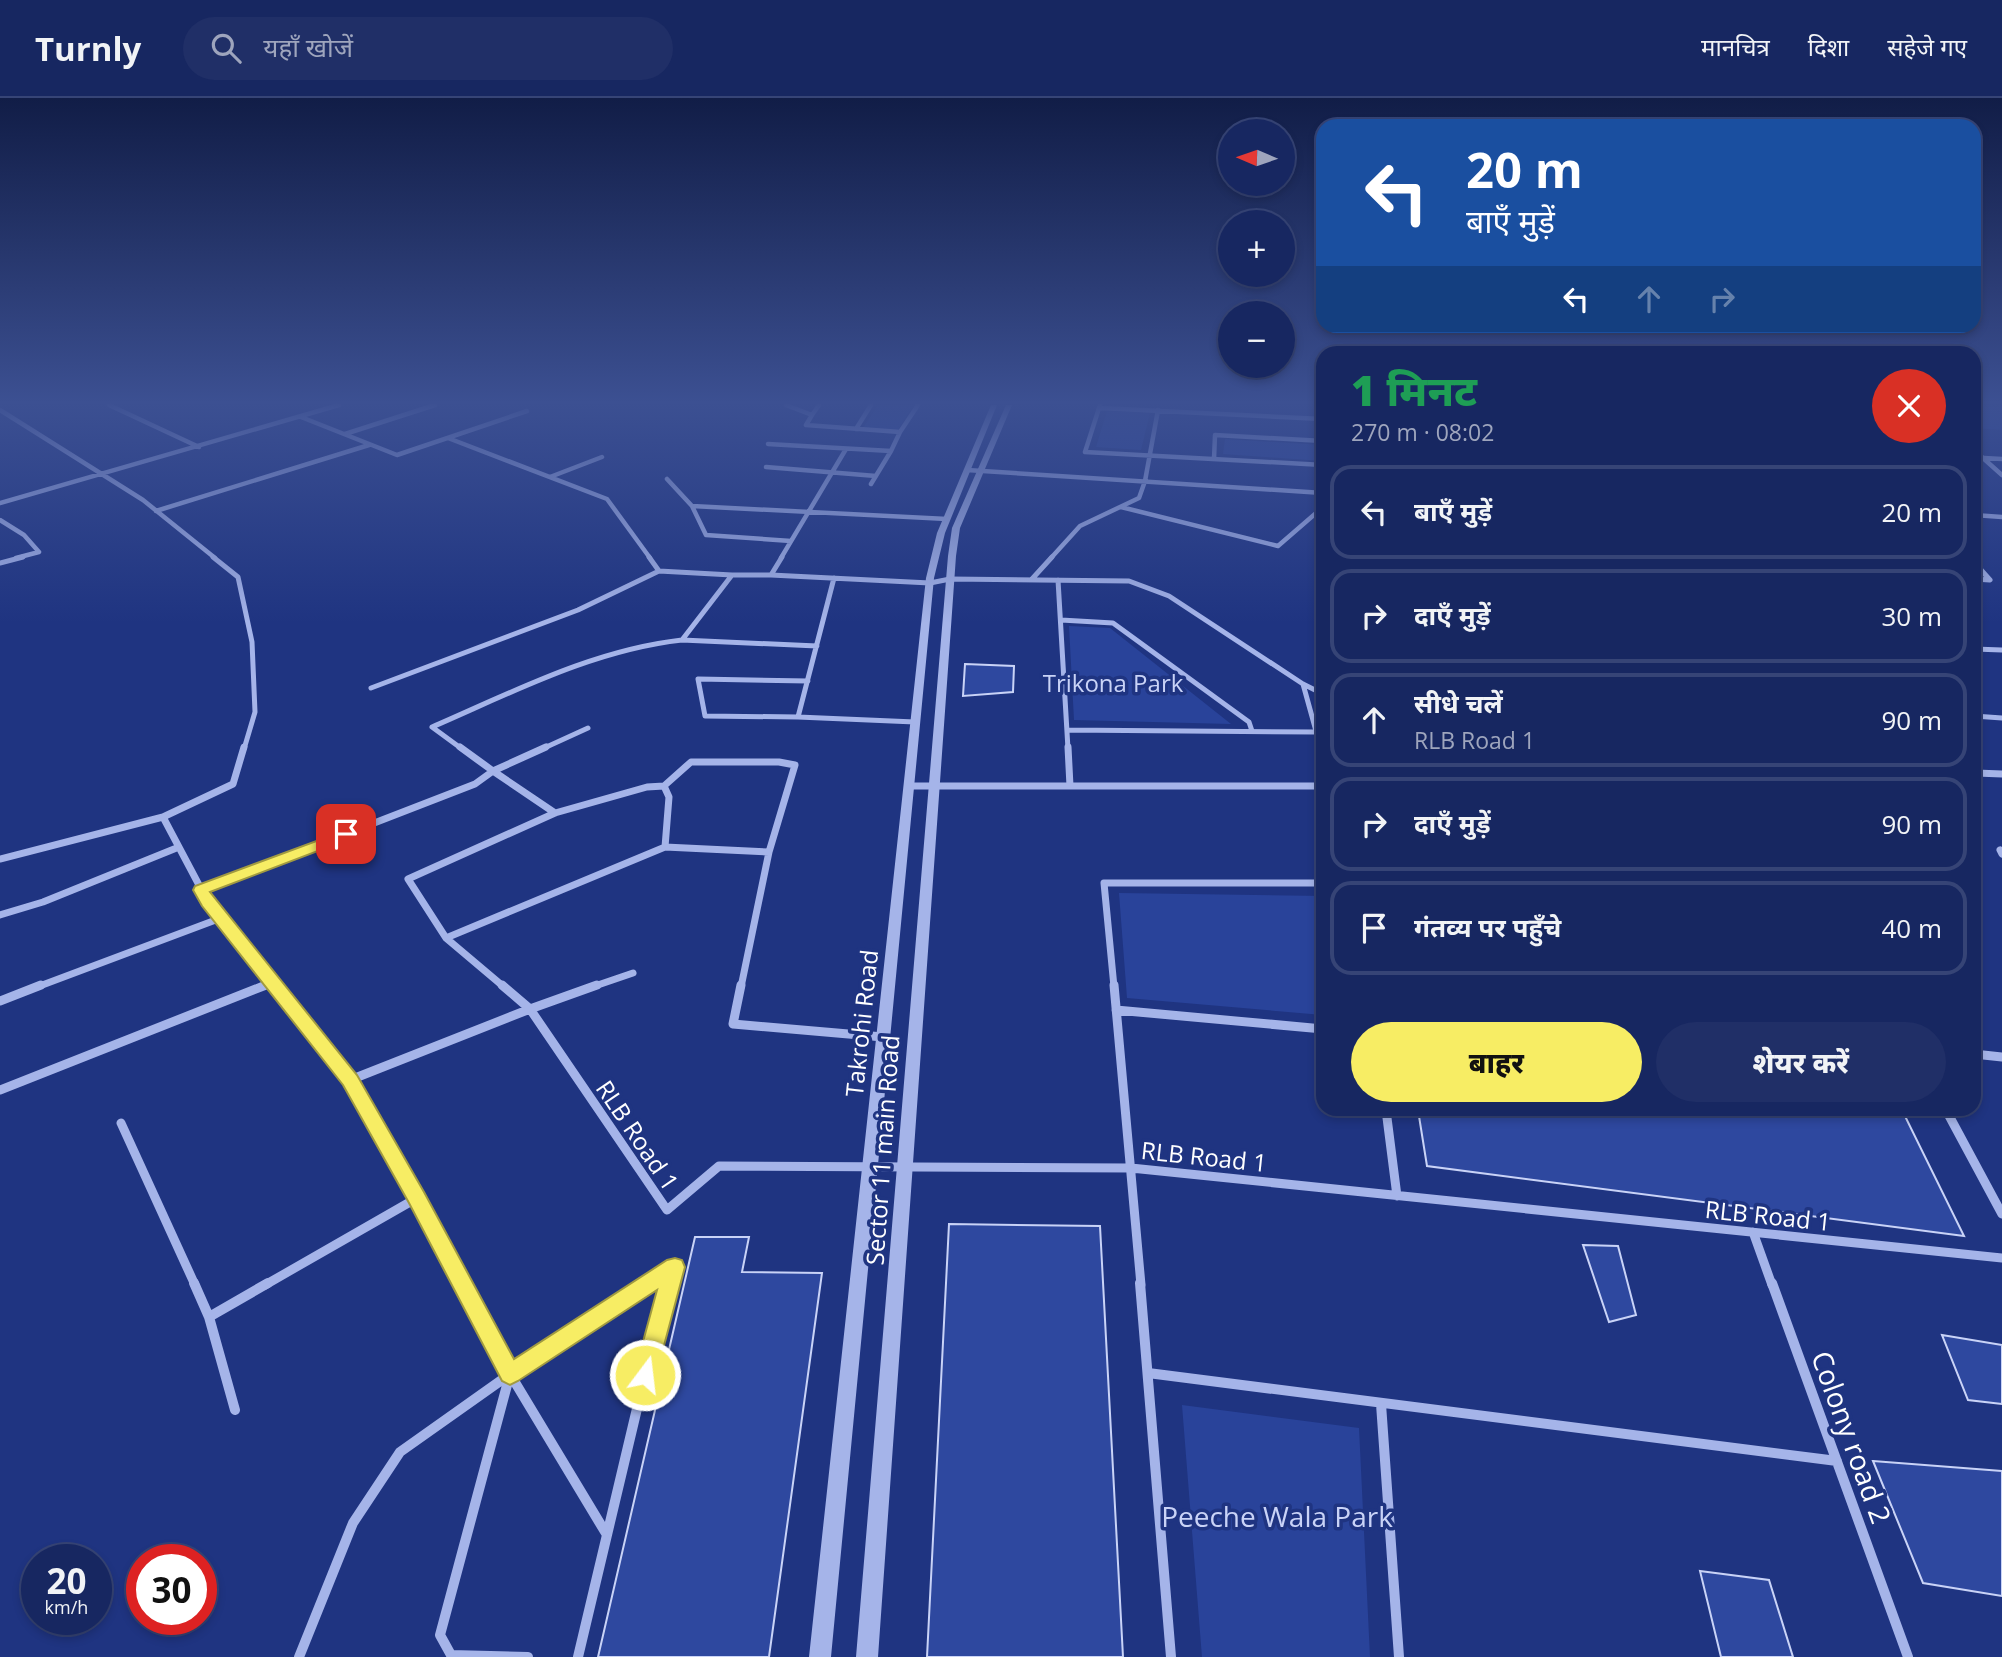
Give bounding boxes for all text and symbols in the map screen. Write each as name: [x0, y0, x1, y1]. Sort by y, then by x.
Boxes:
search box: [183, 17, 673, 80]
text: Turnly: [35, 26, 141, 71]
icon: search: [207, 29, 245, 67]
text: यहाँ खोजें: [263, 29, 353, 65]
text: मानचित्र: [1701, 30, 1770, 63]
text: दिशा: [1808, 30, 1849, 63]
text: सहेजे गए: [1887, 30, 1967, 63]
north arrow: [1218, 119, 1295, 196]
map controls: [1218, 119, 1295, 378]
text: 20 m: [1466, 136, 1583, 202]
icon: left: [1351, 147, 1442, 238]
text: बाएँ मुड़ें: [1466, 199, 1555, 242]
button: +: [1218, 210, 1295, 287]
icon: left: [1557, 280, 1595, 318]
icon: ahead: [1630, 280, 1668, 318]
icon: right: [1703, 280, 1741, 318]
button: −: [1218, 301, 1295, 378]
text: 1 मिनट: [1351, 361, 1477, 418]
button: close: [1872, 369, 1946, 443]
text: 270 m · 08:02: [1351, 416, 1494, 448]
icon: left: [1355, 493, 1393, 531]
text: बाएँ मुड़ें: [1414, 493, 1492, 529]
text: 20 m: [1881, 494, 1942, 530]
icon: right: [1355, 597, 1393, 635]
text: दाएँ मुड़ें: [1414, 597, 1491, 633]
text: 30 m: [1881, 598, 1942, 634]
park label: Trikona Park: [1043, 666, 1184, 699]
text: सीधे चलें: [1414, 685, 1503, 721]
icon: ahead: [1355, 701, 1393, 739]
text: 90 m: [1881, 702, 1942, 738]
text: RLB Road 1: [1414, 724, 1535, 756]
pin: [316, 804, 376, 864]
icon: right: [1355, 805, 1393, 843]
text: दाएँ मुड़ें: [1414, 805, 1491, 841]
text: 90 m: [1881, 806, 1942, 842]
icon: arrive: [327, 815, 365, 853]
icon: arrive: [1355, 909, 1393, 947]
text: गंतव्य पर पहुँचे: [1414, 909, 1561, 945]
text: 40 m: [1881, 910, 1942, 946]
street label: Takrohi Road: [837, 948, 885, 1098]
button: बाहर: [1351, 1022, 1642, 1102]
button: शेयर करें: [1656, 1022, 1946, 1102]
street label: Sector 11 main Road: [857, 1034, 907, 1266]
street label: RLB Road 1: [589, 1073, 687, 1197]
street label: RLB Road 1: [1139, 1133, 1269, 1179]
street label: RLB Road 1: [1703, 1192, 1833, 1238]
position arrow: [608, 1338, 682, 1412]
street label: Colony road 2: [1803, 1345, 1901, 1529]
park label: Peeche Wala Park: [1161, 1497, 1393, 1535]
speed limit sign: 30: [126, 1544, 217, 1635]
text: 20: [46, 1557, 87, 1604]
text: km/h: [45, 1595, 88, 1619]

